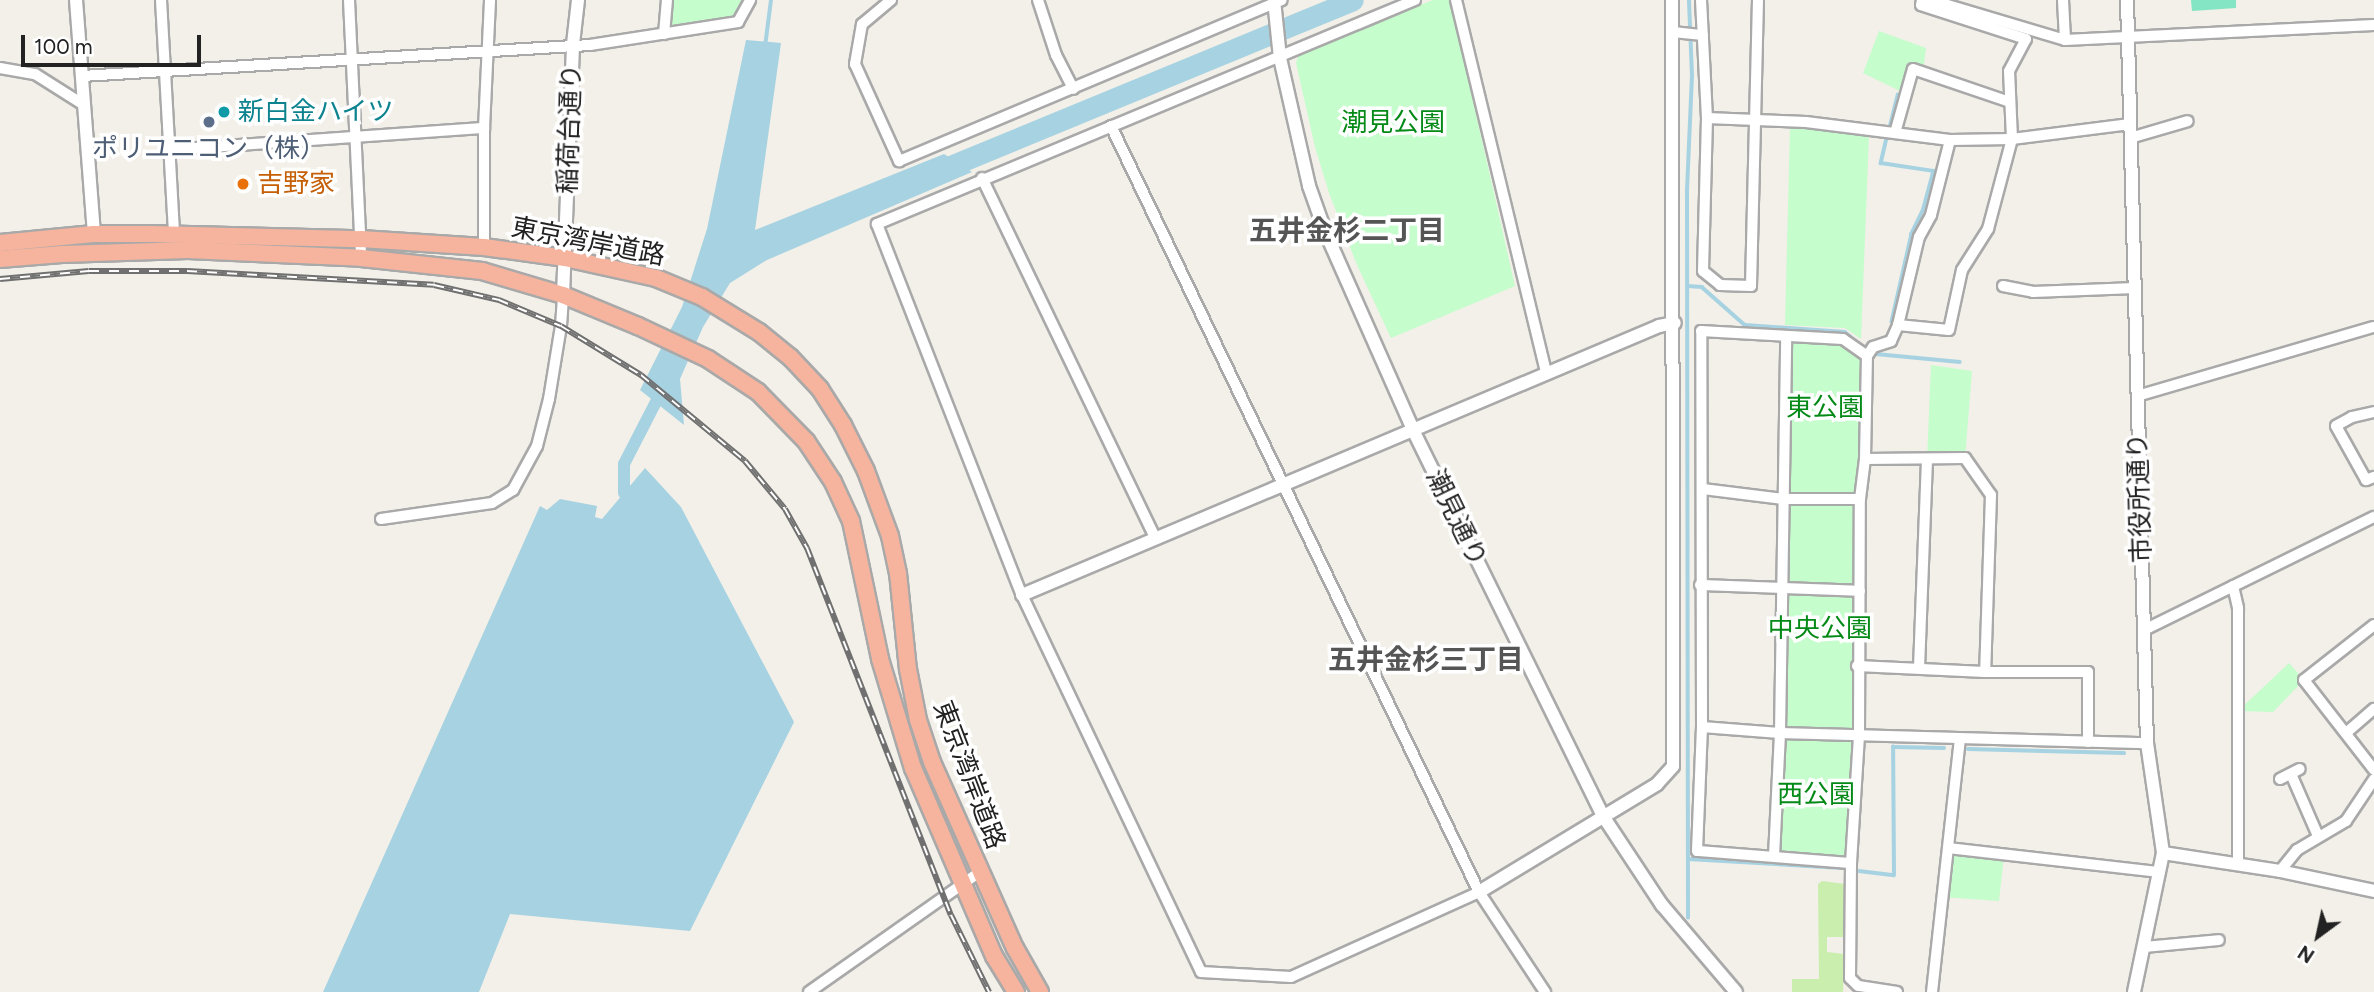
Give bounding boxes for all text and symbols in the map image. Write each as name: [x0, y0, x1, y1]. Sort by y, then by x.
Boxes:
scale bar: [24, 21, 205, 65]
text: 100 m: [34, 34, 93, 59]
street label: 稲荷台通り: [552, 63, 588, 195]
place label: 新白金ハイツ: [238, 96, 394, 128]
marker: 新白金ハイツ: [216, 104, 232, 120]
park label: 潮見公園: [1341, 107, 1445, 139]
marker: ポリユニコン（株）: [201, 114, 217, 130]
place label: ポリユニコン（株）: [92, 133, 326, 165]
place label: 吉野家: [257, 168, 335, 200]
marker: 吉野家: [235, 176, 251, 192]
street label: 東京湾岸道路: [508, 212, 668, 272]
district label: 五井金杉二丁目: [1249, 213, 1445, 247]
park label: 東公園: [1786, 392, 1864, 424]
street label: 市役所通り: [2122, 432, 2158, 564]
street label: 潮見通り: [1419, 464, 1493, 572]
park label: 中央公園: [1768, 613, 1872, 645]
district label: 五井金杉三丁目: [1328, 642, 1524, 676]
street label: 東京湾岸道路: [926, 697, 1012, 853]
park label: 西公園: [1777, 779, 1855, 811]
north arrow: [2283, 901, 2353, 971]
text: N: [2294, 940, 2319, 968]

